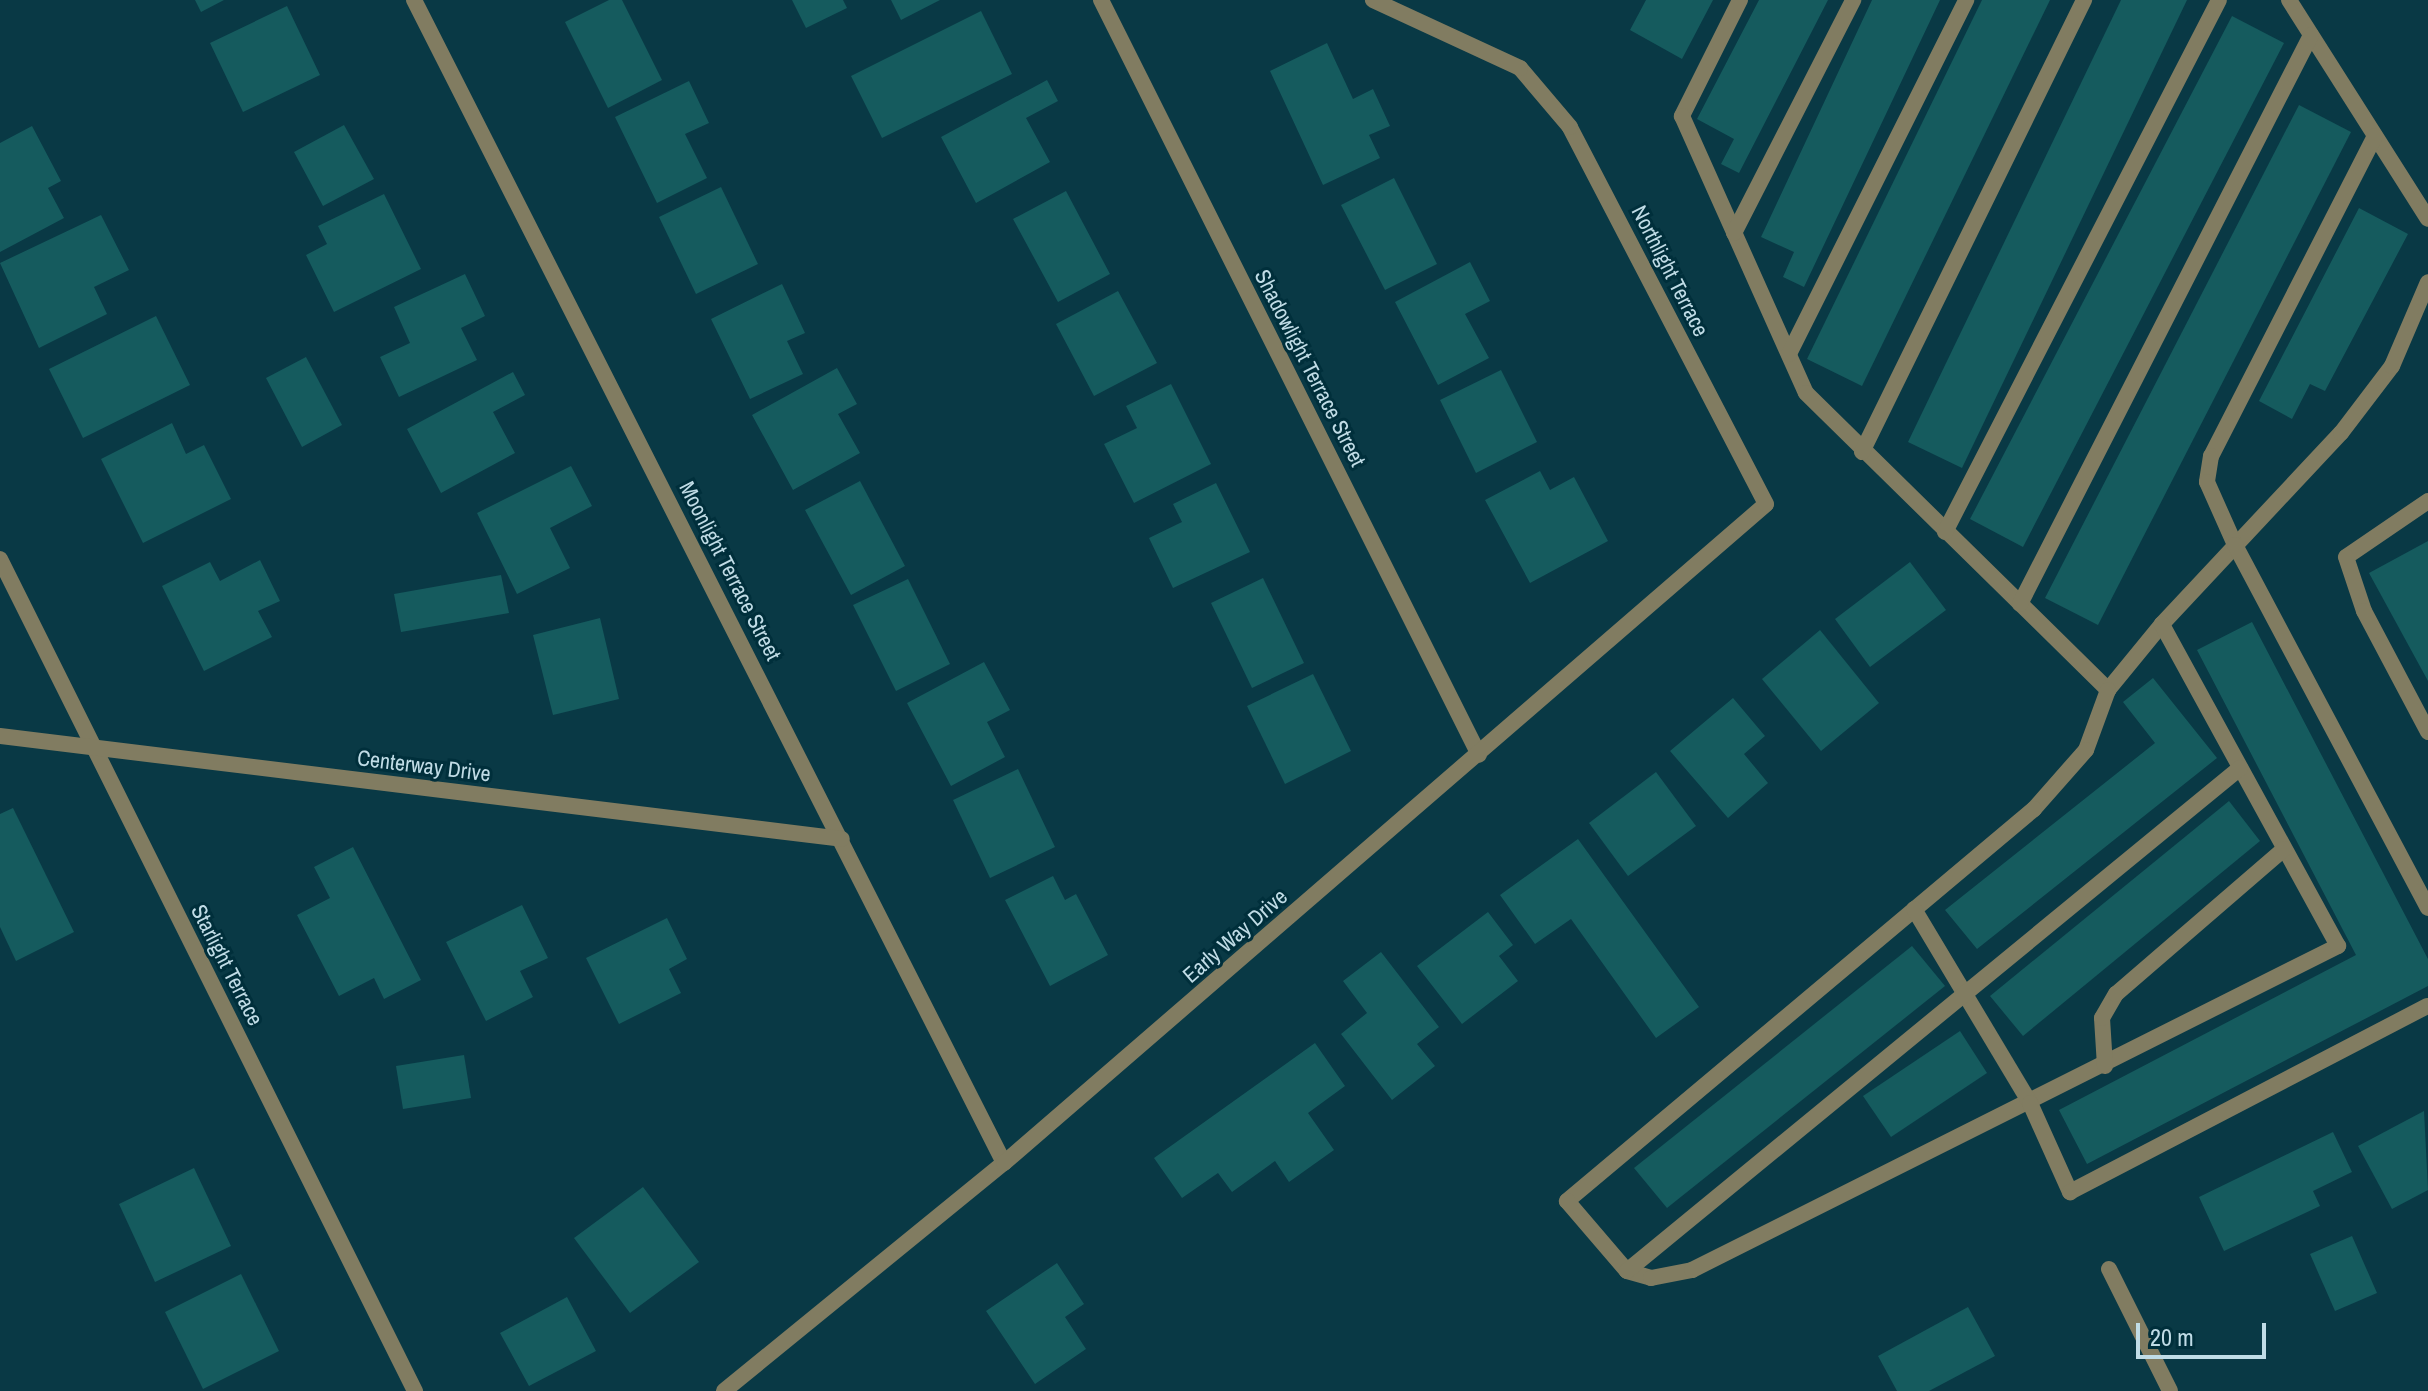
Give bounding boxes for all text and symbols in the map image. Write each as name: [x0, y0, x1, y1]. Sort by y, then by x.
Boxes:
street label: Northlight Terrace: [1626, 201, 1714, 341]
street label: Shadowlight Terrace Street: [1249, 265, 1371, 471]
street label: Moonlight Terrace Street: [673, 477, 787, 665]
street label: Centerway Drive: [356, 745, 492, 787]
street label: Early Way Drive: [1177, 884, 1293, 988]
street label: Starlight Terrace: [185, 900, 269, 1030]
scale bar: [2140, 1307, 2270, 1357]
text: 20 m: [2150, 1321, 2194, 1353]

